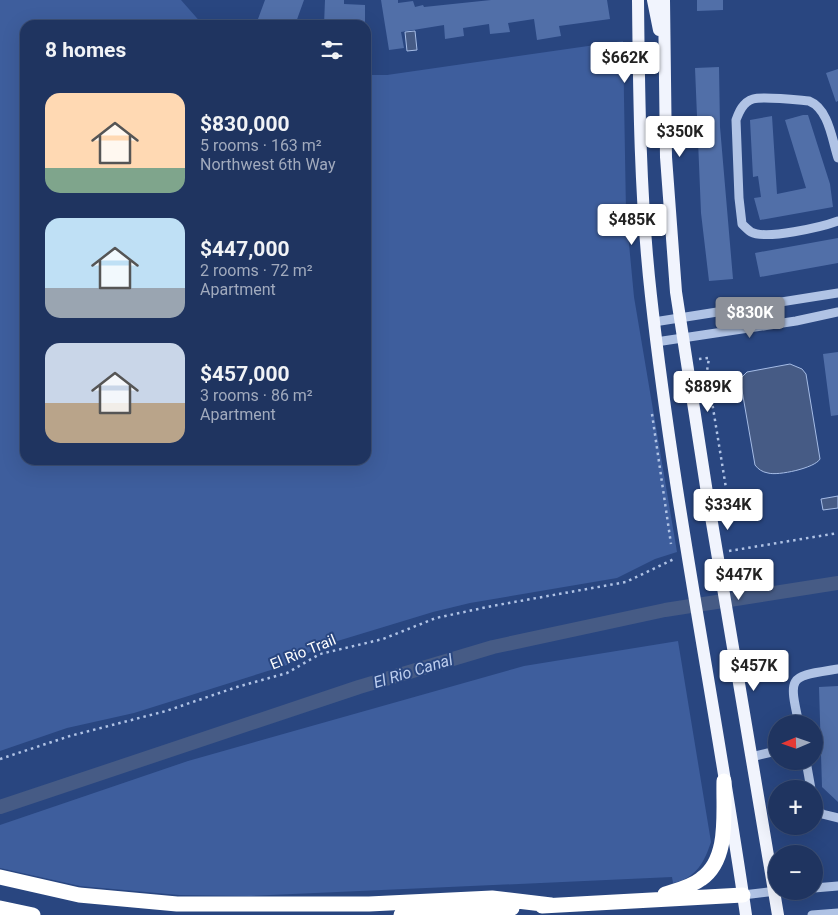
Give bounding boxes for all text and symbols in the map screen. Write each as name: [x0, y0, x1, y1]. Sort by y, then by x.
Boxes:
icon: filters: [318, 36, 346, 64]
text: 8 homes: [45, 38, 126, 62]
pin: $662K: [590, 42, 660, 84]
text: $662K: [602, 48, 648, 67]
text: $830,000: [200, 112, 290, 136]
icon: home: [85, 113, 145, 173]
pin: $350K: [645, 116, 715, 158]
text: $350K: [657, 122, 703, 141]
text: 5 rooms · 163 m²: [200, 136, 322, 155]
text: Northwest 6th Way: [200, 155, 335, 174]
pin: $485K: [597, 204, 667, 246]
text: $485K: [609, 210, 655, 229]
text: $447,000: [200, 237, 290, 261]
icon: home: [85, 238, 145, 298]
text: 2 rooms · 72 m²: [200, 261, 313, 280]
text: Apartment: [200, 280, 276, 299]
pin: $830K: [715, 296, 785, 339]
text: $830K: [727, 303, 773, 322]
text: $457,000: [200, 362, 290, 386]
icon: home: [85, 363, 145, 423]
pin: $889K: [673, 370, 743, 413]
text: $889K: [685, 377, 731, 396]
text: 3 rooms · 86 m²: [200, 386, 313, 405]
text: Apartment: [200, 405, 276, 424]
pin: $334K: [693, 488, 763, 531]
text: $334K: [705, 495, 751, 514]
pin: $447K: [704, 558, 774, 601]
text: $447K: [716, 565, 762, 584]
street label: El Rio Trail: [267, 631, 339, 673]
water label: El Rio Canal: [371, 650, 455, 692]
pin: $457K: [719, 650, 789, 692]
text: $457K: [731, 656, 777, 675]
north arrow: [768, 715, 822, 770]
map controls: [768, 715, 823, 900]
button: +: [768, 780, 823, 835]
button: −: [768, 845, 823, 900]

